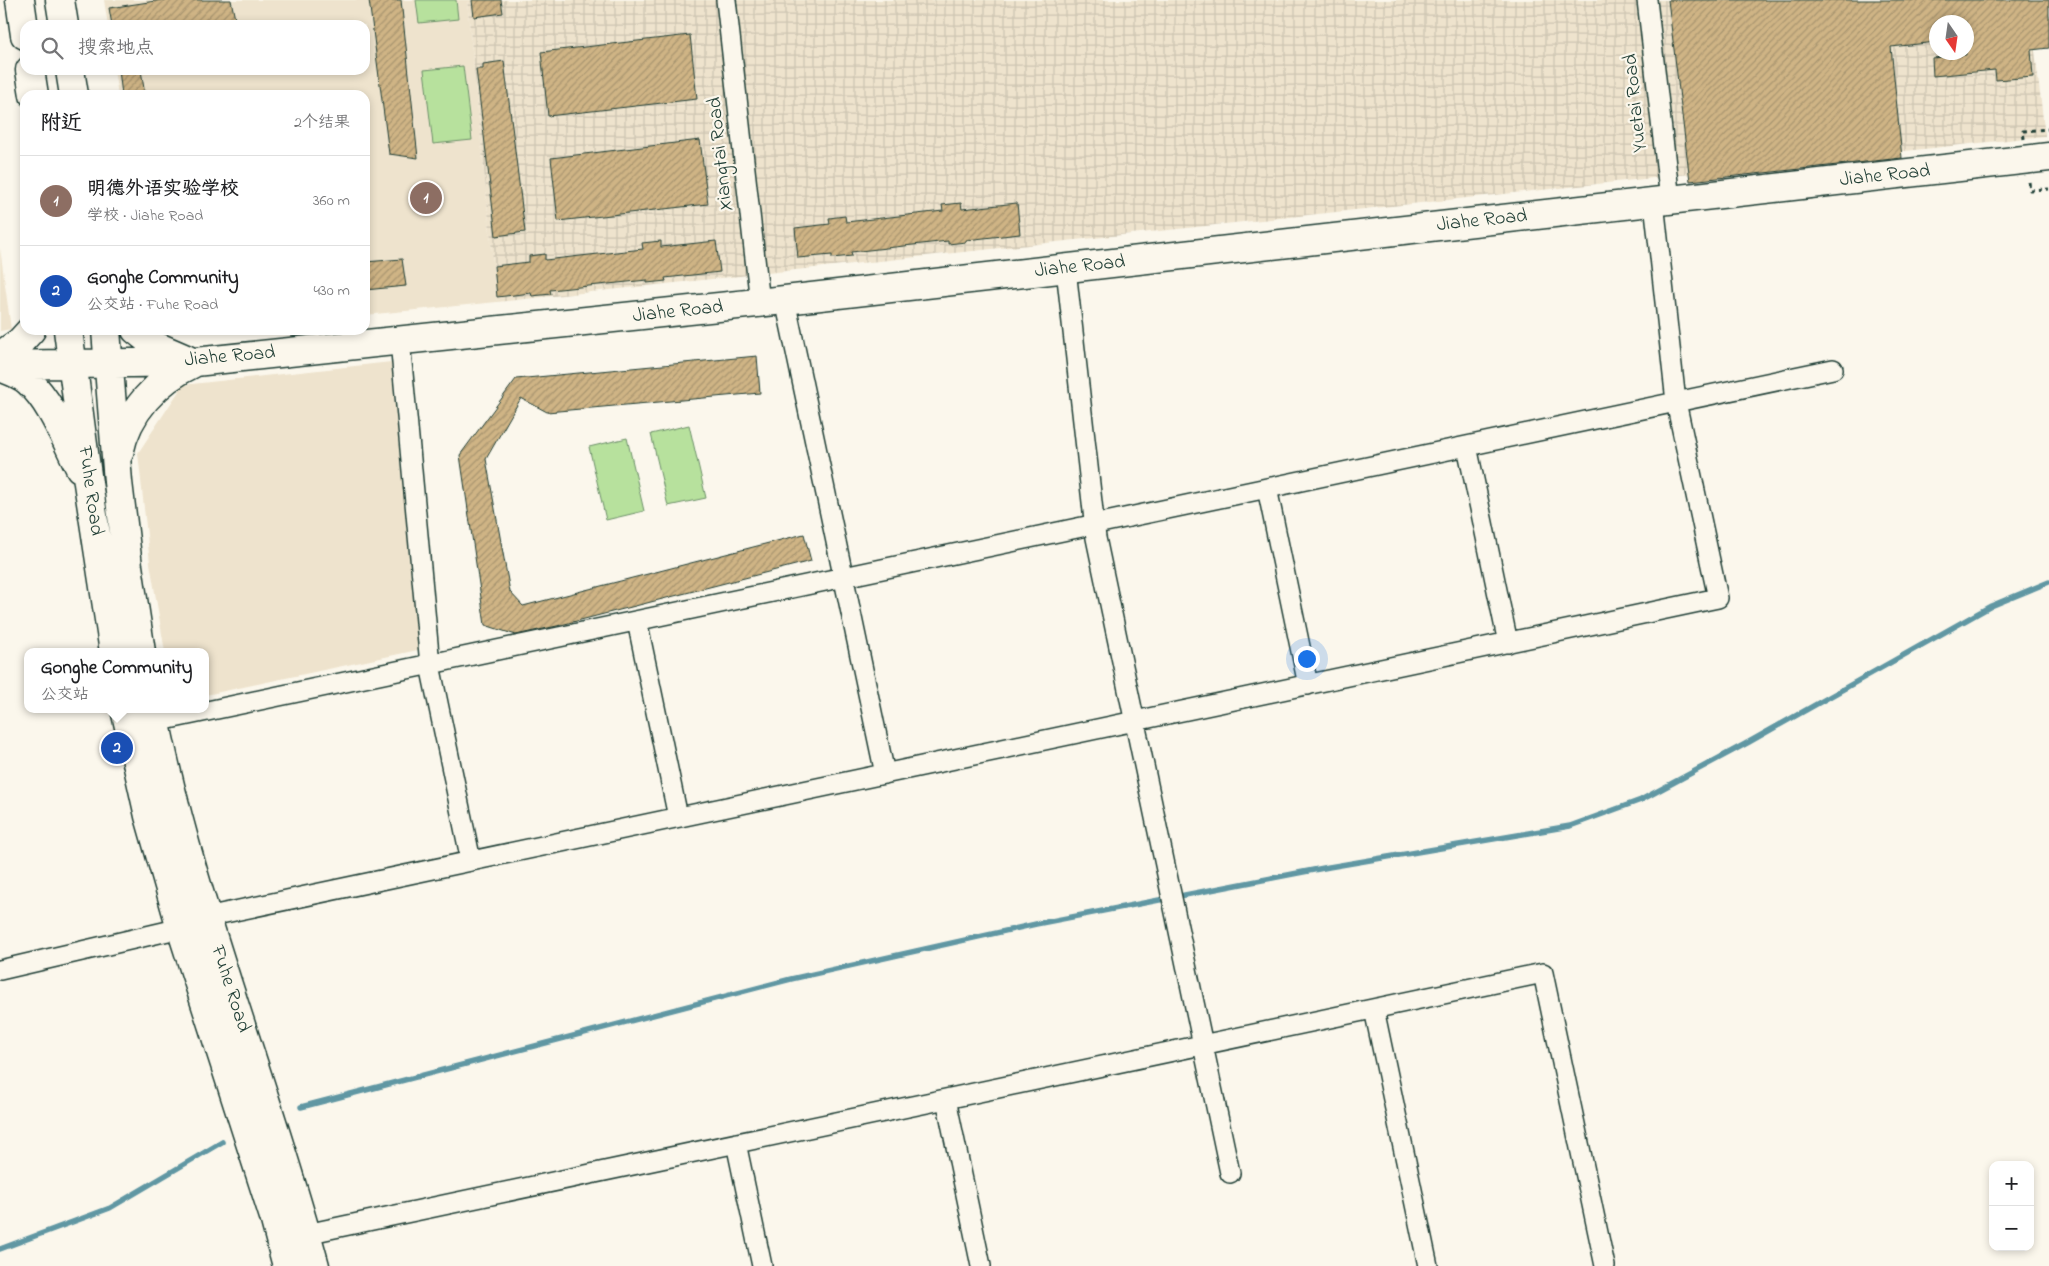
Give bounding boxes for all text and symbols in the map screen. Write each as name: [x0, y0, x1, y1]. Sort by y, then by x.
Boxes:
north arrow: [1929, 15, 1974, 60]
search box: [20, 20, 370, 75]
icon: search: [38, 34, 66, 62]
text: 搜索地点: [78, 35, 154, 62]
street label: Yuetai Road: [1616, 52, 1656, 154]
street label: Xiangtai Road: [701, 95, 742, 212]
text: 附近: [40, 109, 82, 139]
text: 2个结果: [294, 111, 350, 135]
street label: Jiahe Road: [1838, 157, 1932, 195]
text: 明德外语实验学校: [87, 176, 239, 203]
pin: 1: [410, 179, 442, 217]
text: 1: [53, 189, 59, 213]
text: 360 m: [313, 189, 350, 213]
street label: Jiahe Road: [1435, 202, 1529, 240]
text: 学校 · Jiahe Road: [87, 204, 203, 228]
street label: Jiahe Road: [1033, 248, 1127, 286]
text: Gonghe Community: [87, 265, 239, 292]
text: 2: [52, 279, 60, 303]
text: 430 m: [313, 279, 350, 303]
text: 公交站 · Fuhe Road: [87, 293, 218, 317]
street label: Jiahe Road: [631, 293, 725, 331]
street label: Jiahe Road: [183, 339, 277, 375]
street label: Fuhe Road: [69, 443, 111, 538]
your location: [1294, 646, 1320, 672]
popup: [24, 648, 209, 713]
text: Gonghe Community: [41, 655, 192, 682]
text: 公交站: [41, 683, 89, 707]
pin: 2: [101, 729, 133, 767]
street label: Fuhe Road: [202, 941, 258, 1036]
map controls: [1989, 1161, 2034, 1251]
button: +: [1989, 1161, 2034, 1206]
button: −: [1989, 1206, 2034, 1251]

